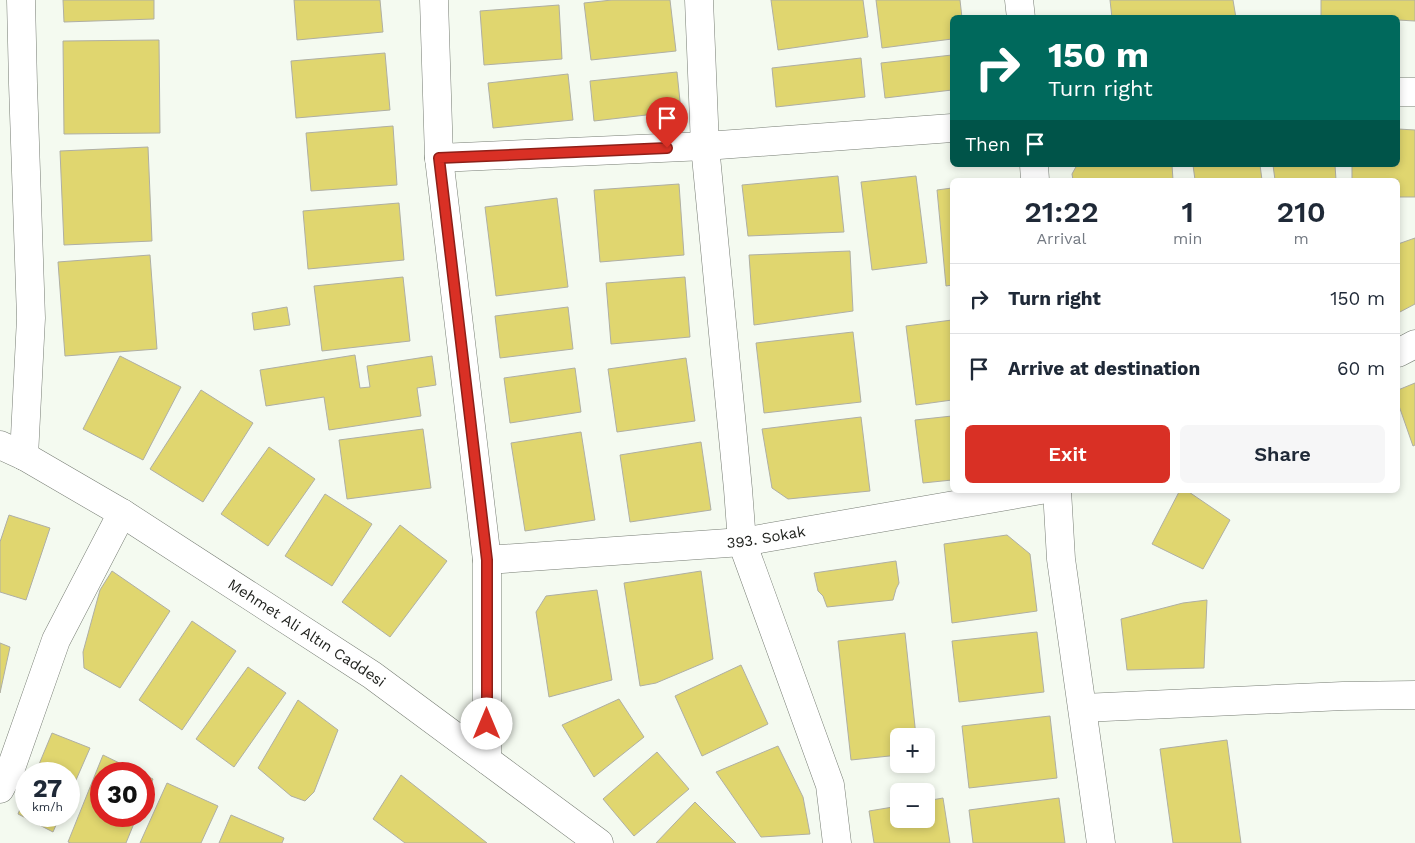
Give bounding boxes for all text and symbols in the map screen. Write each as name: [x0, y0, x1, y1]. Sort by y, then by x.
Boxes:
text: 150 m: [1048, 34, 1149, 76]
icon: right: [965, 35, 1030, 100]
text: Turn right: [1048, 76, 1153, 101]
pin: [646, 97, 688, 148]
icon: arrive: [653, 104, 681, 132]
icon: arrive: [1021, 130, 1049, 158]
text: Then: [965, 133, 1011, 156]
text: 21:22: [1024, 194, 1099, 229]
text: 1: [1181, 194, 1194, 229]
text: 210: [1277, 194, 1326, 229]
text: Arrival: [1037, 229, 1086, 248]
text: min: [1173, 229, 1202, 248]
text: m: [1294, 229, 1309, 248]
icon: right: [965, 285, 993, 313]
text: Turn right: [1008, 287, 1101, 310]
text: 150 m: [1330, 287, 1385, 310]
icon: arrive: [965, 355, 993, 383]
text: Arrive at destination: [1008, 357, 1200, 380]
text: 60 m: [1337, 357, 1385, 380]
button: Exit: [965, 425, 1170, 483]
button: Share: [1180, 425, 1385, 483]
street label: 393. Sokak: [726, 522, 807, 552]
street label: Mehmet Ali Altın Caddesi: [225, 575, 389, 691]
position arrow: [460, 697, 512, 749]
map controls: [890, 728, 935, 828]
button: +: [890, 728, 935, 773]
speed limit sign: 30: [90, 762, 155, 827]
text: 27: [33, 774, 62, 803]
button: −: [890, 783, 935, 828]
text: km/h: [32, 800, 63, 814]

